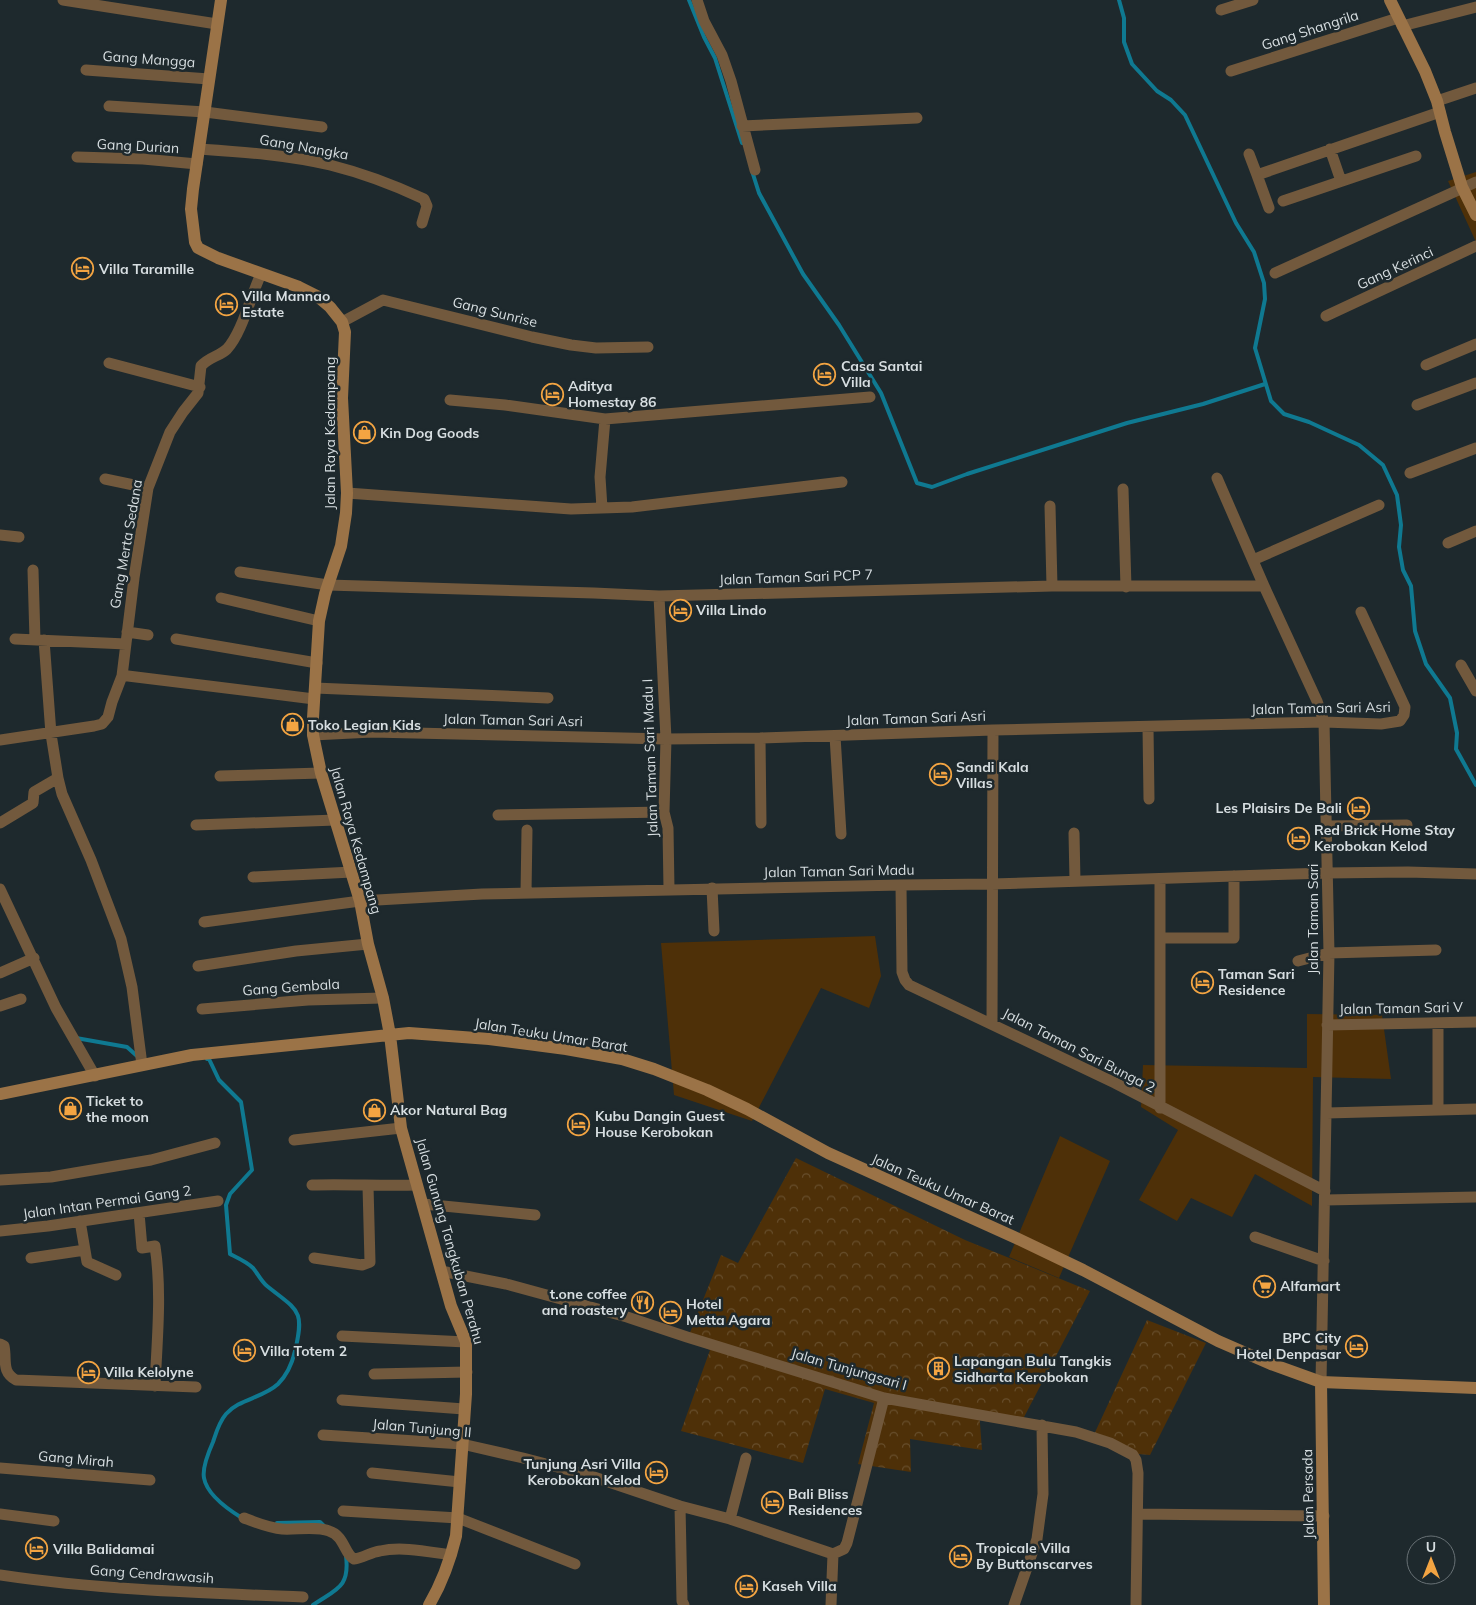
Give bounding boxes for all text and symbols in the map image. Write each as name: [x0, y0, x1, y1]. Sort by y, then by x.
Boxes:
street label: Gang Shangrila: [1259, 6, 1361, 54]
street label: Gang Mangga: [102, 47, 196, 71]
street label: Gang Nangka: [258, 130, 350, 164]
street label: Gang Durian: [96, 135, 180, 157]
street label: Gang Kerinci: [1354, 242, 1436, 294]
hotel icon: Villa Taramille: [71, 257, 95, 281]
place label: Villa Taramille: [98, 260, 194, 278]
place label: Villa Mannao Estate: [241, 287, 330, 321]
hotel icon: Villa Mannao Estate: [214, 292, 238, 316]
street label: Gang Sunrise: [451, 293, 539, 331]
street label: Jalan Raya Kedampang: [321, 357, 339, 509]
place label: Casa Santai Villa: [840, 357, 922, 391]
hotel icon: Casa Santai Villa: [813, 362, 837, 386]
place label: Aditya Homestay 86: [568, 377, 656, 411]
hotel icon: Aditya Homestay 86: [540, 382, 564, 406]
shop icon: Kin Dog Goods: [352, 421, 376, 445]
place label: Kin Dog Goods: [380, 424, 479, 442]
street label: Gang Merta Sedana: [106, 478, 146, 610]
street label: Jalan Taman Sari PCP 7: [719, 565, 873, 589]
hotel icon: Villa Lindo: [668, 598, 692, 622]
place label: Villa Lindo: [695, 601, 766, 619]
street label: Jalan Taman Sari Madu I: [638, 679, 662, 837]
street label: Jalan Taman Sari Asri: [1251, 698, 1391, 718]
street label: Jalan Taman Sari Asri: [846, 707, 986, 729]
street label: Jalan Taman Sari Asri: [443, 710, 583, 730]
shop icon: Toko Legian Kids: [280, 713, 304, 737]
place label: Toko Legian Kids: [308, 716, 421, 734]
place label: Sandi Kala Villas: [955, 758, 1029, 792]
hotel icon: Sandi Kala Villas: [928, 763, 952, 787]
street label: Jalan Raya Kedampang: [326, 764, 386, 916]
hotel icon: Les Plaisirs De Bali: [1346, 796, 1370, 820]
place label: Les Plaisirs De Bali: [1216, 799, 1342, 817]
place label: Red Brick Home Stay Kerobokan Kelod: [1314, 821, 1455, 855]
hotel icon: Red Brick Home Stay Kerobokan Kelod: [1286, 826, 1310, 850]
street label: Jalan Taman Sari Madu: [763, 861, 915, 881]
street label: Jalan Taman Sari: [1304, 864, 1322, 974]
place label: Taman Sari Residence: [1218, 965, 1295, 999]
hotel icon: Taman Sari Residence: [1190, 970, 1214, 994]
street label: Gang Gembala: [242, 975, 340, 999]
street label: Jalan Taman Sari V: [1339, 998, 1463, 1018]
street label: Jalan Taman Sari Bunga 2: [1000, 1004, 1158, 1096]
street label: Jalan Teuku Umar Barat: [473, 1014, 629, 1056]
place label: Ticket to the moon: [86, 1092, 149, 1126]
shop icon: Ticket to the moon: [58, 1097, 82, 1121]
shop icon: Akor Natural Bag: [362, 1098, 386, 1122]
place label: Akor Natural Bag: [390, 1101, 507, 1119]
place label: Kubu Dangin Guest House Kerobokan: [595, 1107, 725, 1141]
hotel icon: Kubu Dangin Guest House Kerobokan: [567, 1112, 591, 1136]
street label: Jalan Gunung Tangkuban Perahu: [412, 1136, 488, 1346]
street label: Jalan Teuku Umar Barat: [869, 1149, 1017, 1229]
street label: Jalan Intan Permai Gang 2: [22, 1181, 192, 1223]
supermarket icon: Alfamart: [1252, 1274, 1276, 1298]
place label: Alfamart: [1280, 1277, 1341, 1295]
place label: t.one coffee and roastery: [542, 1285, 627, 1319]
restaurant icon: t.one coffee and roastery: [631, 1290, 655, 1314]
place label: Hotel Metta Agara: [686, 1295, 771, 1329]
hotel icon: Hotel Metta Agara: [658, 1300, 682, 1324]
place label: BPC City Hotel Denpasar: [1236, 1329, 1341, 1363]
hotel icon: BPC City Hotel Denpasar: [1345, 1334, 1369, 1358]
hotel icon: Villa Totem 2: [232, 1339, 256, 1363]
place label: Villa Totem 2: [259, 1342, 347, 1360]
street label: Jalan Tunjungsari I: [789, 1344, 909, 1394]
place label: Lapangan Bulu Tangkis Sidharta Kerobokan: [954, 1352, 1112, 1386]
building icon: Lapangan Bulu Tangkis Sidharta Kerobokan: [926, 1357, 950, 1381]
hotel icon: Villa Kelolyne: [76, 1360, 100, 1384]
place label: Villa Kelolyne: [103, 1363, 194, 1381]
street label: Jalan Tunjung II: [372, 1415, 472, 1441]
street label: Gang Mirah: [37, 1447, 115, 1471]
street label: Jalan Persada: [1298, 1449, 1318, 1539]
place label: Tunjung Asri Villa Kerobokan Kelod: [523, 1455, 641, 1489]
hotel icon: Tunjung Asri Villa Kerobokan Kelod: [645, 1460, 669, 1484]
place label: Bali Bliss Residences: [788, 1485, 862, 1519]
hotel icon: Bali Bliss Residences: [760, 1490, 784, 1514]
north arrow: [1406, 1535, 1456, 1585]
hotel icon: Villa Balidamai: [25, 1537, 49, 1561]
text: U: [1426, 1538, 1436, 1556]
place label: Tropicale Villa By Buttonscarves: [976, 1539, 1093, 1573]
place label: Villa Balidamai: [52, 1540, 155, 1558]
hotel icon: Tropicale Villa By Buttonscarves: [948, 1544, 972, 1568]
street label: Gang Cendrawasih: [89, 1561, 215, 1587]
hotel icon: Kaseh Villa: [734, 1574, 758, 1598]
place label: Kaseh Villa: [762, 1577, 837, 1595]

